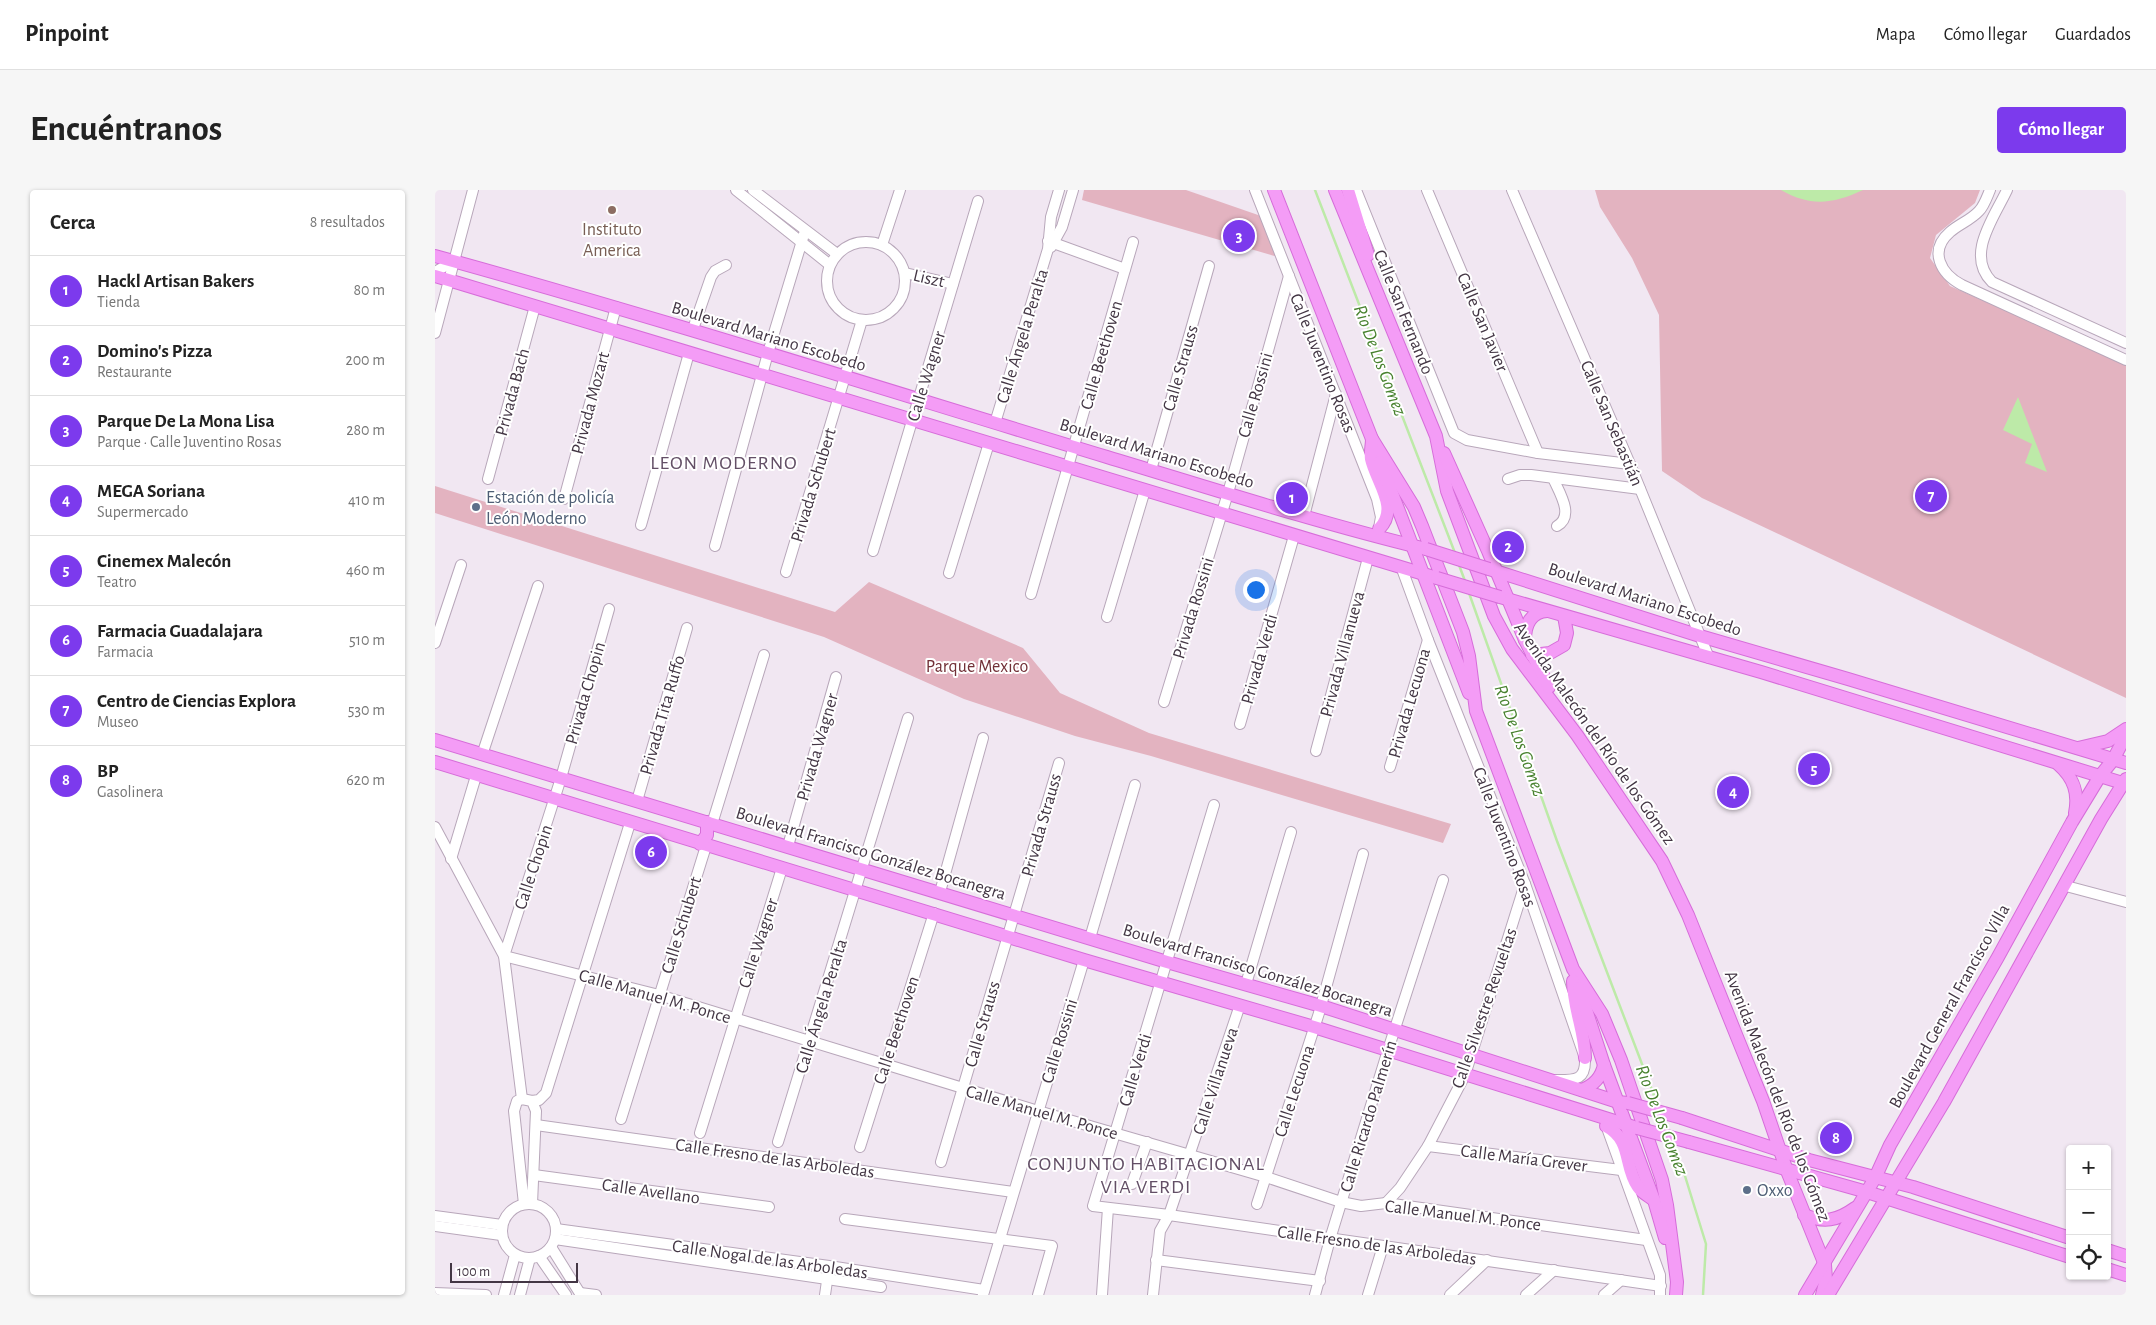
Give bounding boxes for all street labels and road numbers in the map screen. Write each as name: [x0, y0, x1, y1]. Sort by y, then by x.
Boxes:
street label: Calle San Fernando: [1370, 248, 1436, 377]
street label: Calle Ángela Peralta: [991, 266, 1052, 406]
street label: Liszt: [911, 267, 946, 291]
street label: Calle San Javier: [1453, 270, 1511, 375]
street label: Calle Juventino Rosas: [1286, 291, 1358, 435]
street label: Boulevard Mariano Escobedo: [669, 299, 868, 375]
street label: Calle Beethoven: [1078, 299, 1126, 412]
street label: Calle Strauss: [1160, 323, 1202, 413]
street label: Calle Wagner: [905, 329, 949, 424]
street label: Privada Bach: [493, 347, 533, 438]
street label: Privada Mozart: [569, 350, 613, 456]
street label: Calle Rossini: [1235, 351, 1277, 440]
street label: Calle San Sebastián: [1577, 358, 1646, 489]
street label: Boulevard Mariano Escobedo: [1057, 416, 1256, 492]
street label: Privada Schubert: [788, 426, 840, 544]
street label: Privada Rossini: [1170, 555, 1218, 661]
street label: Boulevard Mariano Escobedo: [1546, 560, 1744, 640]
street label: Privada Villanueva: [1318, 589, 1368, 719]
street label: Privada Verdi: [1239, 612, 1281, 706]
street label: Avenida Malecón del Río de los Gómez: [1510, 619, 1678, 848]
street label: Privada Chopin: [563, 640, 609, 747]
street label: Privada Lecuona: [1386, 646, 1434, 760]
street label: Privada Tita Ruffo: [637, 653, 689, 777]
street label: Privada Wagner: [794, 691, 842, 803]
street label: Calle Juventino Rosas: [1469, 765, 1539, 910]
street label: Privada Strauss: [1019, 772, 1065, 879]
street label: Boulevard Francisco González Bocanegra: [734, 804, 1008, 904]
street label: Calle Chopin: [512, 823, 556, 912]
street label: Calle Schubert: [659, 874, 705, 976]
street label: Calle Wagner: [736, 896, 782, 991]
street label: Boulevard General Francisco Villa: [1886, 901, 2014, 1111]
street label: Boulevard Francisco González Bocanegra: [1121, 921, 1395, 1021]
street label: Calle Silvestre Revueltas: [1449, 926, 1521, 1091]
street label: Calle Ángela Peralta: [790, 936, 851, 1076]
street label: Calle Manuel M. Ponce: [577, 967, 733, 1027]
street label: Avenida Malecón del Río de los Gómez: [1721, 969, 1833, 1224]
street label: Calle Beethoven: [871, 974, 923, 1087]
street label: Calle Strauss: [962, 979, 1004, 1069]
street label: Calle Rossini: [1039, 997, 1081, 1086]
street label: Calle Villanueva: [1190, 1025, 1242, 1137]
street label: Calle Verdi: [1116, 1032, 1156, 1109]
street label: Calle Ricardo Palmerín: [1337, 1038, 1401, 1194]
street label: Calle Lecuona: [1272, 1043, 1318, 1140]
street label: Calle Manuel M. Ponce: [964, 1083, 1120, 1143]
street label: Calle Fresno de las Arboledas: [674, 1136, 876, 1182]
street label: Calle María Grever: [1460, 1142, 1588, 1176]
street label: Calle Avellano: [601, 1176, 701, 1208]
street label: Calle Manuel M. Ponce: [1384, 1197, 1542, 1235]
street label: Calle Fresno de las Arboledas: [1276, 1223, 1478, 1269]
street label: Calle Nogal de las Arboledas: [671, 1237, 869, 1283]

